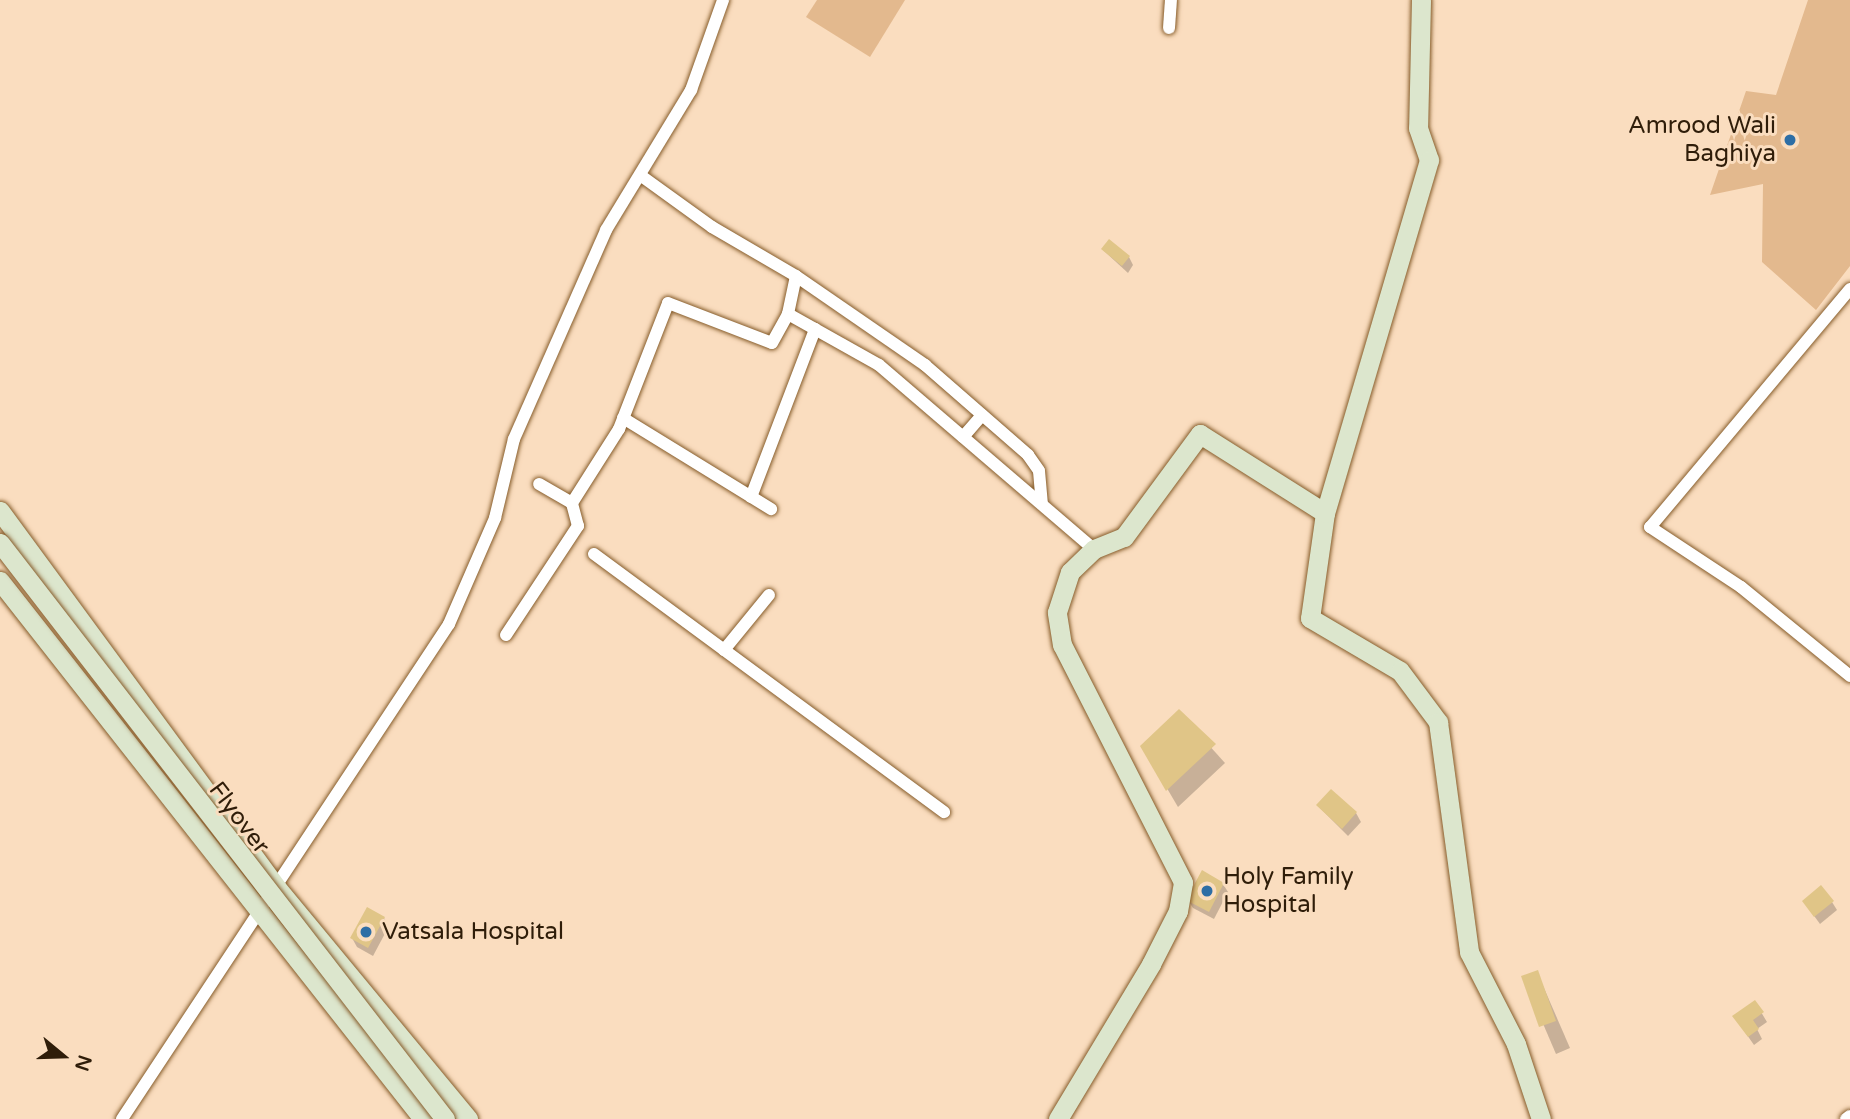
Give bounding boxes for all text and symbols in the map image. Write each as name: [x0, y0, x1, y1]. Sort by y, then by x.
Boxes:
place label: Amrood Wali Baghiya: [1628, 112, 1776, 168]
marker: Amrood Wali Baghiya: [1782, 132, 1798, 148]
street label: Flyover: [203, 776, 275, 860]
place label: Holy Family Hospital: [1223, 863, 1354, 919]
marker: Holy Family Hospital: [1197, 881, 1217, 901]
place label: Vatsala Hospital: [382, 918, 564, 946]
marker: Vatsala Hospital: [356, 922, 376, 942]
north arrow: [28, 1021, 98, 1091]
text: N: [70, 1052, 96, 1074]

